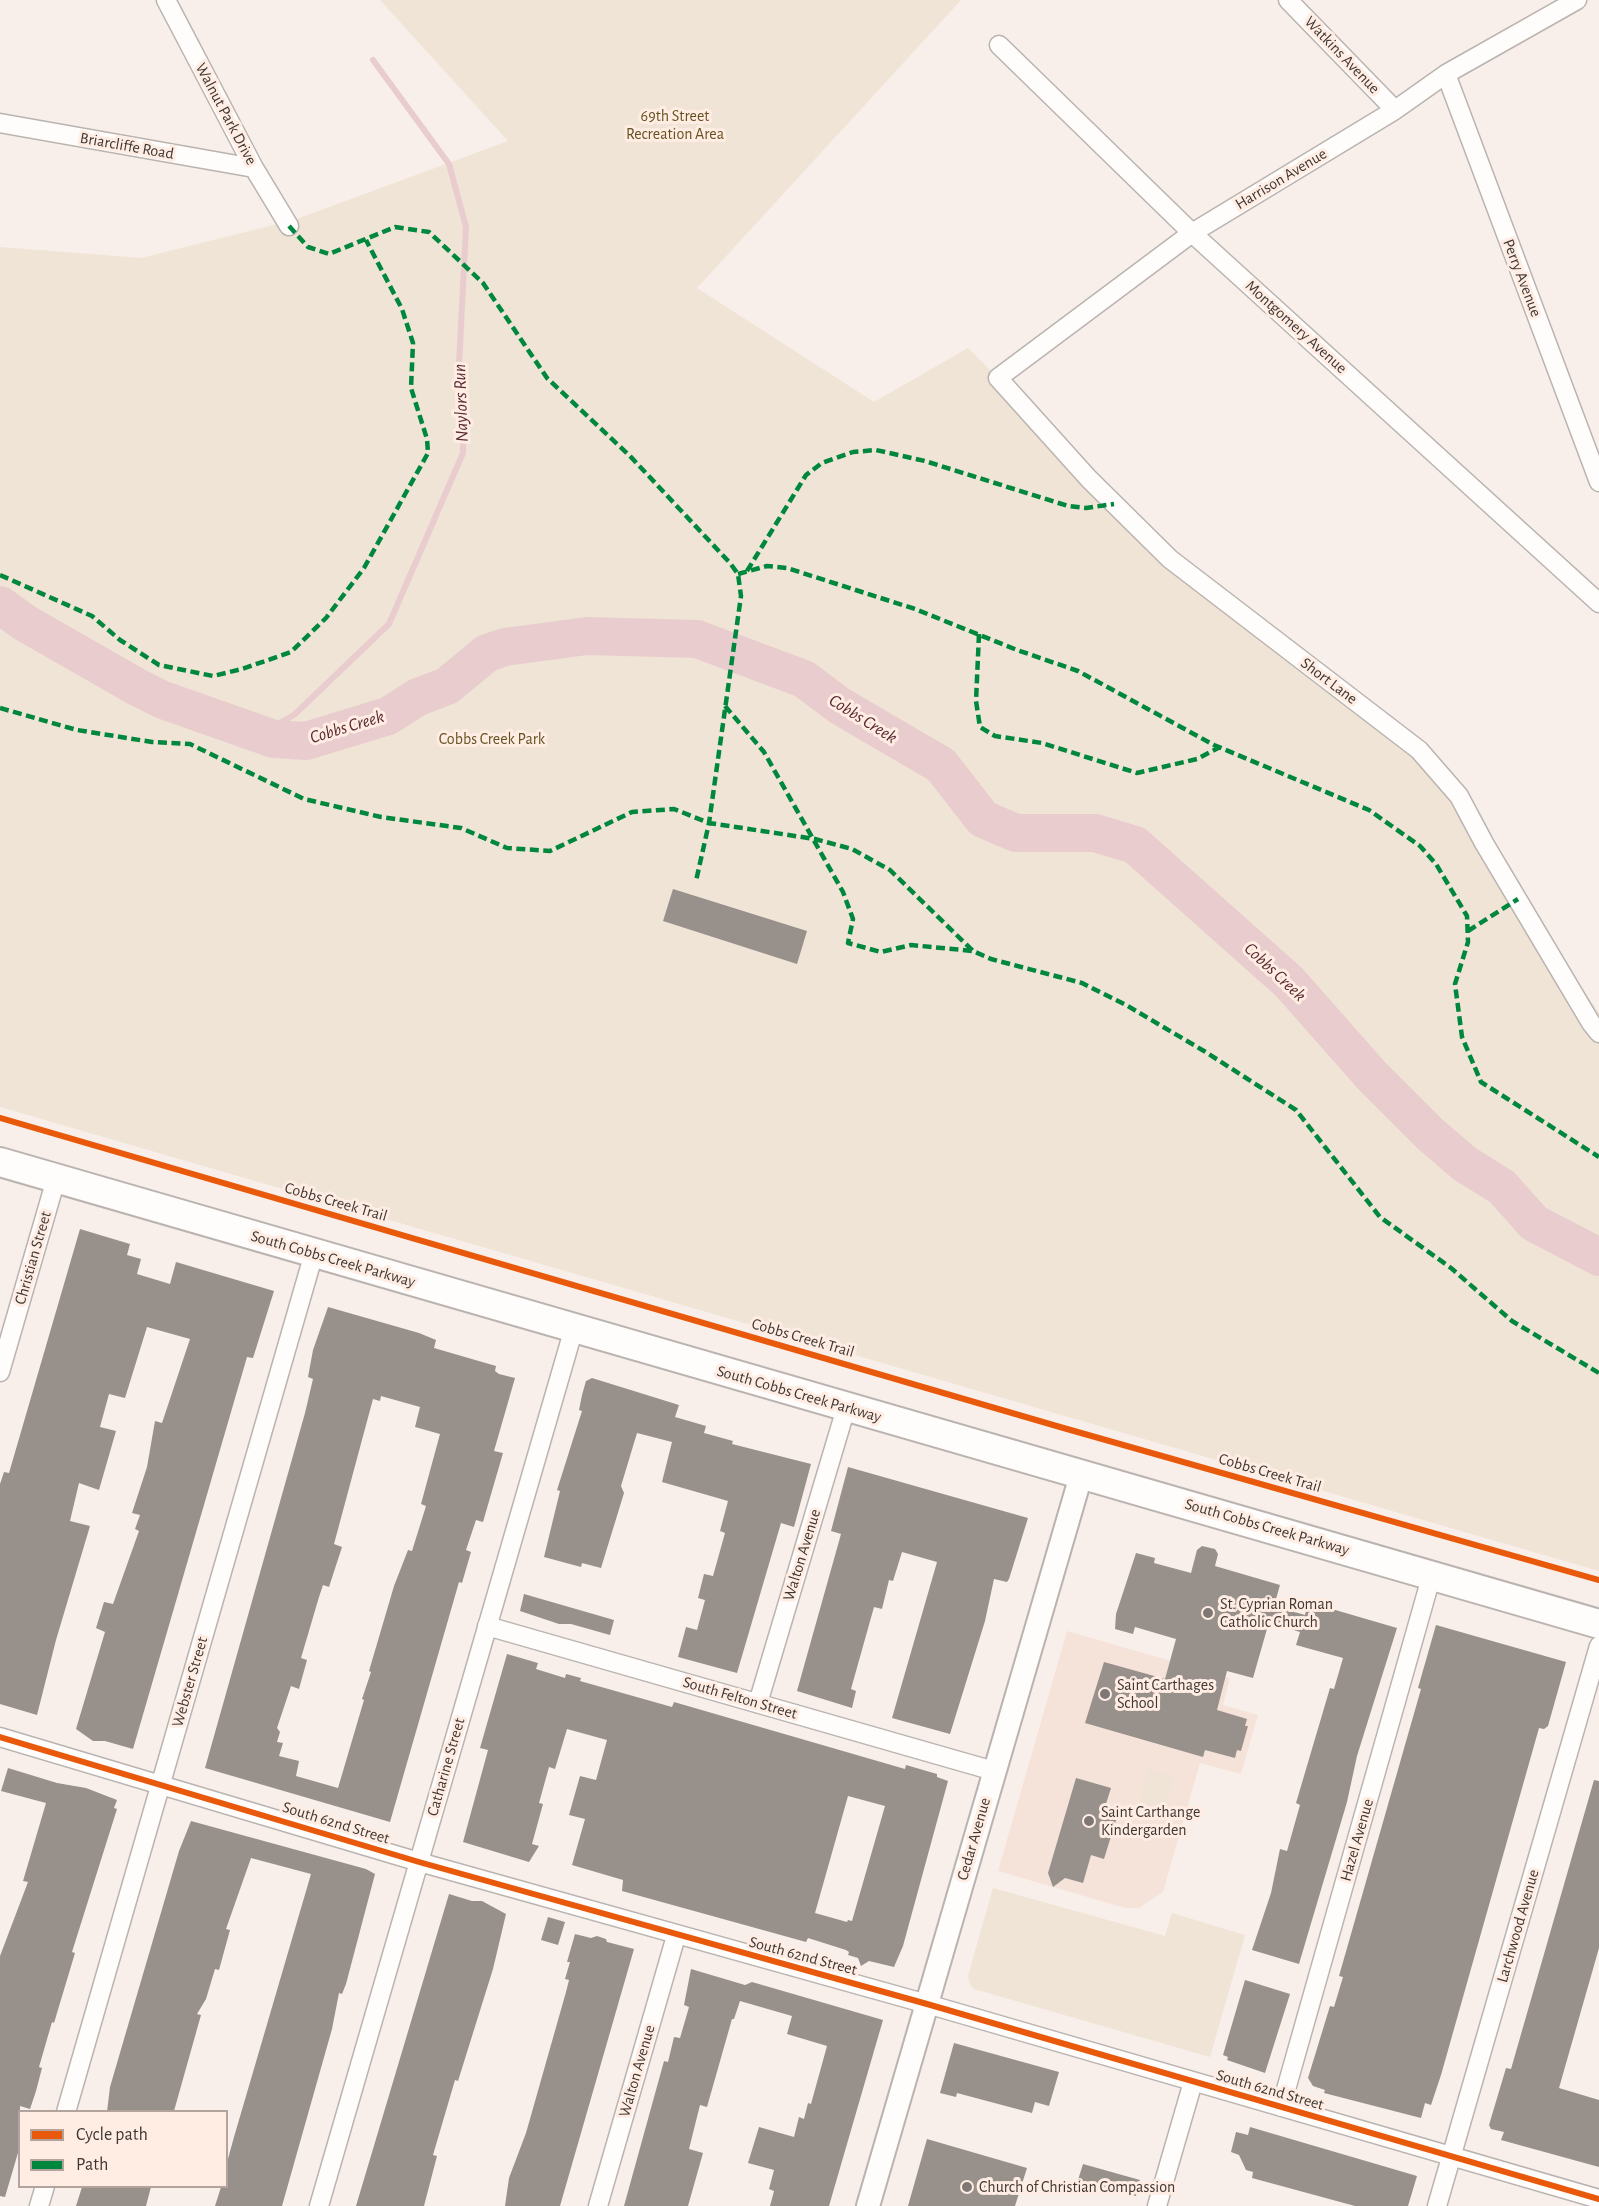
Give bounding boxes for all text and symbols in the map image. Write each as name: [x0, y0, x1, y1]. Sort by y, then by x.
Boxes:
street label: Watkins Avenue: [1300, 12, 1384, 98]
street label: Walnut Park Drive: [191, 60, 261, 168]
park label: 69th Street Recreation Area: [626, 106, 724, 144]
street label: Briarcliffe Road: [79, 128, 175, 164]
street label: Harrison Avenue: [1232, 144, 1330, 214]
street label: Perry Avenue: [1498, 236, 1546, 320]
street label: Montgomery Avenue: [1241, 276, 1351, 378]
water label: Naylors Run: [449, 363, 473, 443]
street label: Short Lane: [1297, 654, 1361, 708]
water label: Cobbs Creek: [825, 690, 901, 748]
water label: Cobbs Creek: [307, 705, 387, 749]
park label: Cobbs Creek Park: [439, 729, 545, 749]
water label: Cobbs Creek: [1240, 938, 1310, 1006]
street label: Cobbs Creek Trail: [283, 1178, 389, 1226]
street label: Christian Street: [11, 1209, 55, 1307]
street label: South Cobbs Creek Parkway: [249, 1226, 417, 1292]
street label: Cobbs Creek Trail: [750, 1314, 856, 1362]
street label: South Cobbs Creek Parkway: [715, 1361, 883, 1427]
street label: Cobbs Creek Trail: [1217, 1449, 1323, 1497]
street label: South Cobbs Creek Parkway: [1183, 1494, 1351, 1560]
street label: Walton Avenue: [779, 1507, 825, 1603]
place label: St. Cyprian Roman Catholic Church: [1220, 1594, 1333, 1632]
marker: St. Cyprian Roman Catholic Church: [1201, 1606, 1215, 1620]
street label: Webster Street: [168, 1635, 212, 1729]
street label: South Felton Street: [681, 1672, 799, 1724]
place label: Saint Carthages School: [1117, 1675, 1214, 1713]
marker: Saint Carthages School: [1098, 1687, 1112, 1701]
street label: Catharine Street: [423, 1716, 469, 1818]
street label: Cedar Avenue: [953, 1795, 995, 1883]
street label: Hazel Avenue: [1336, 1797, 1378, 1883]
street label: South 62nd Street: [280, 1798, 392, 1848]
place label: Saint Carthange Kindergarden: [1101, 1802, 1200, 1840]
marker: Saint Carthange Kindergarden: [1082, 1814, 1096, 1828]
street label: Larchwood Avenue: [1493, 1867, 1543, 1985]
street label: South 62nd Street: [747, 1932, 859, 1980]
street label: Walton Avenue: [615, 2023, 659, 2119]
street label: South 62nd Street: [1214, 2065, 1326, 2115]
legend: [18, 2110, 228, 2188]
text: Cycle path: [76, 2126, 148, 2144]
text: Path: [76, 2156, 108, 2174]
place label: Church of Christian Compassion: [979, 2177, 1175, 2197]
marker: Church of Christian Compassion: [960, 2180, 974, 2194]

